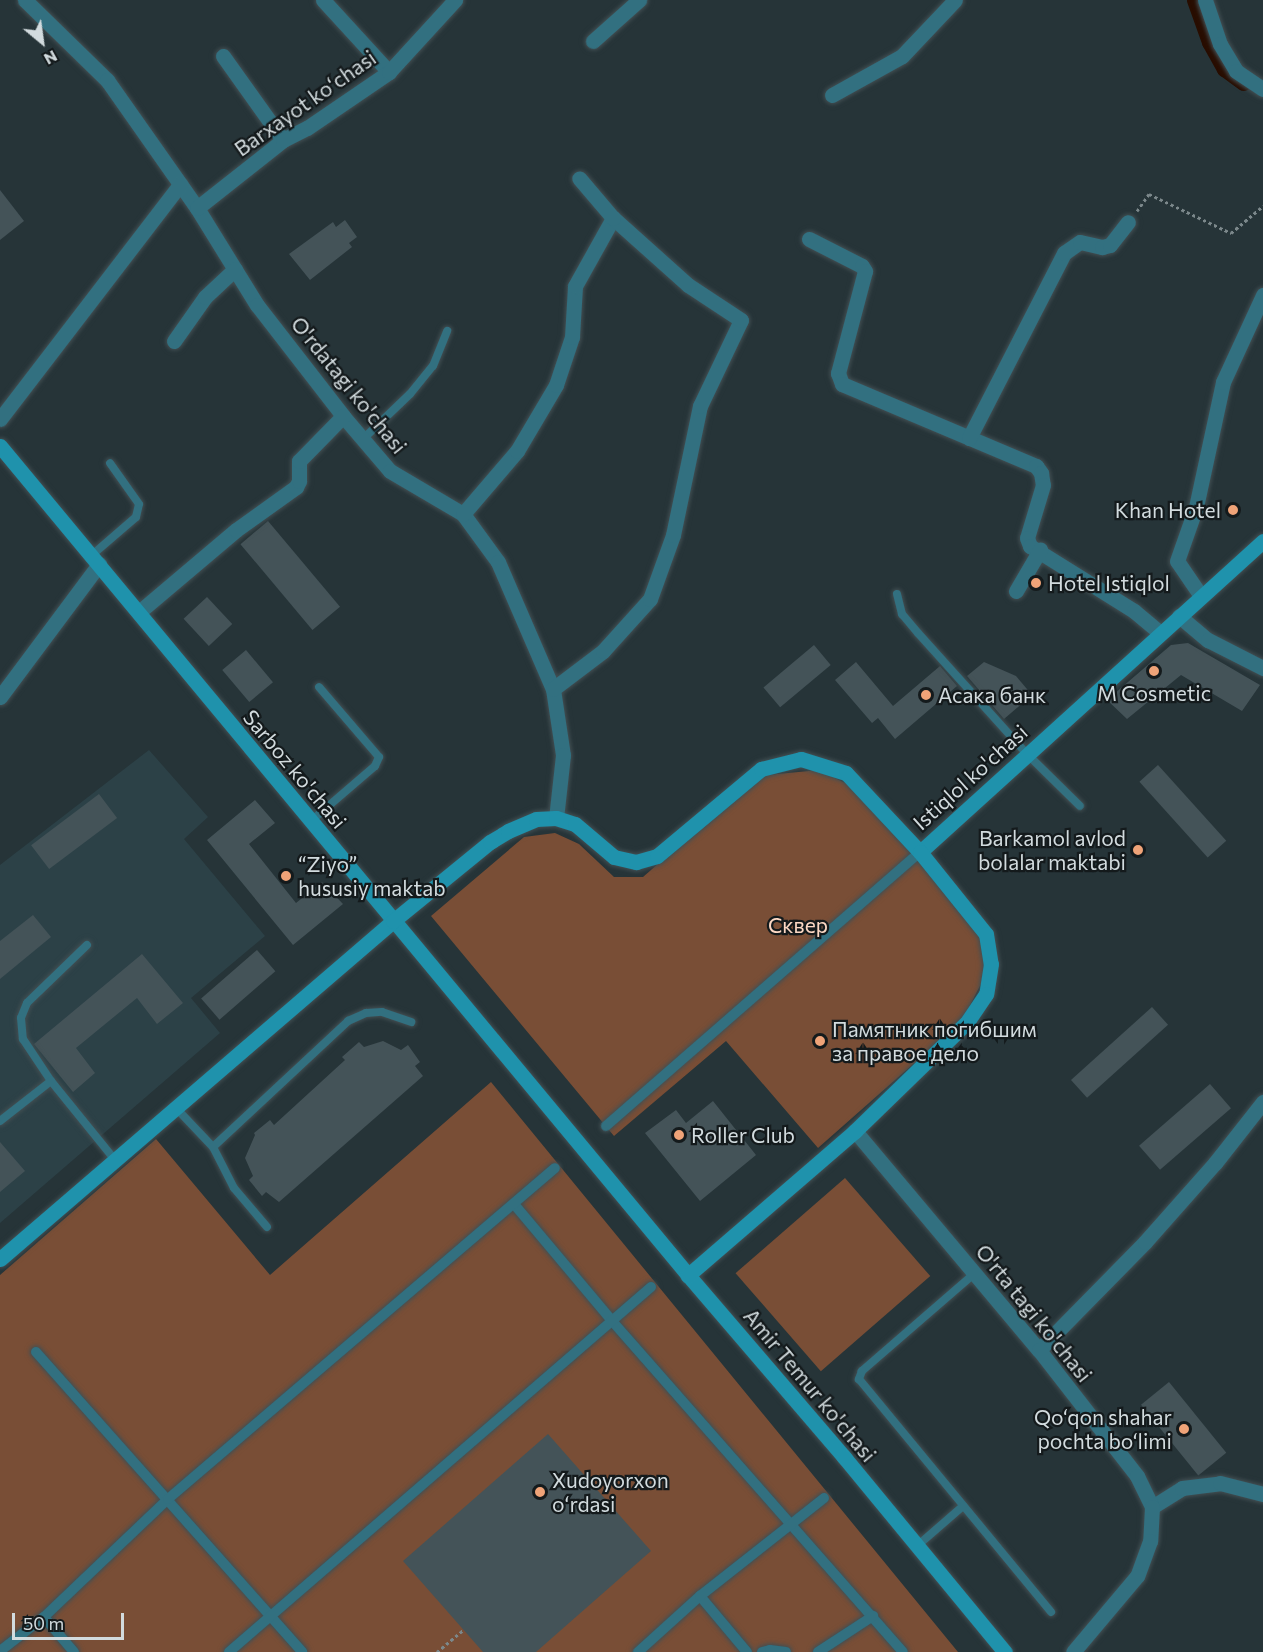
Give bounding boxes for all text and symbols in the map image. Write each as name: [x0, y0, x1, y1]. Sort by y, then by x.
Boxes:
north arrow: [12, 12, 72, 72]
street label: Barxayot koʻchasi: [229, 45, 381, 161]
text: N: [41, 47, 61, 69]
street label: O'rdatagi ko'chasi: [286, 311, 412, 459]
place label: Khan Hotel: [1115, 497, 1221, 523]
marker: Khan Hotel: [1226, 503, 1240, 517]
place label: Hotel Istiqlol: [1048, 570, 1170, 596]
marker: Hotel Istiqlol: [1029, 576, 1043, 590]
marker: M Cosmetic: [1147, 664, 1161, 678]
place label: M Cosmetic: [1097, 680, 1211, 706]
place label: Асака банк: [938, 682, 1046, 708]
marker: Асака банк: [919, 688, 933, 702]
street label: Sarboz ko'chasi: [238, 705, 352, 833]
street label: Istiqlol ko'chasi: [908, 719, 1032, 835]
place label: Barkamol avlod bolalar maktabi: [978, 825, 1126, 875]
marker: Barkamol avlod bolalar maktabi: [1131, 843, 1145, 857]
place label: “Ziyo” hususiy maktab: [298, 851, 446, 901]
marker: “Ziyo” hususiy maktab: [279, 869, 293, 883]
park label: Сквер: [768, 912, 828, 938]
place label: Памятник погибшим за правое дело: [832, 1016, 1037, 1066]
marker: Памятник погибшим за правое дело: [813, 1034, 827, 1048]
place label: Roller Club: [691, 1122, 795, 1148]
marker: Roller Club: [672, 1128, 686, 1142]
street label: O'rta tagi ko'chasi: [971, 1239, 1097, 1387]
street label: Amir Temur ko'chasi: [739, 1303, 881, 1467]
place label: Qo‘qon shahar pochta bo‘limi: [1034, 1404, 1172, 1454]
marker: Qo‘qon shahar pochta bo‘limi: [1177, 1422, 1191, 1436]
place label: Xudoyorxon oʻrdasi: [552, 1467, 669, 1517]
marker: Xudoyorxon oʻrdasi: [533, 1485, 547, 1499]
scale bar: [15, 1601, 128, 1639]
text: 50 m: [23, 1612, 64, 1634]

